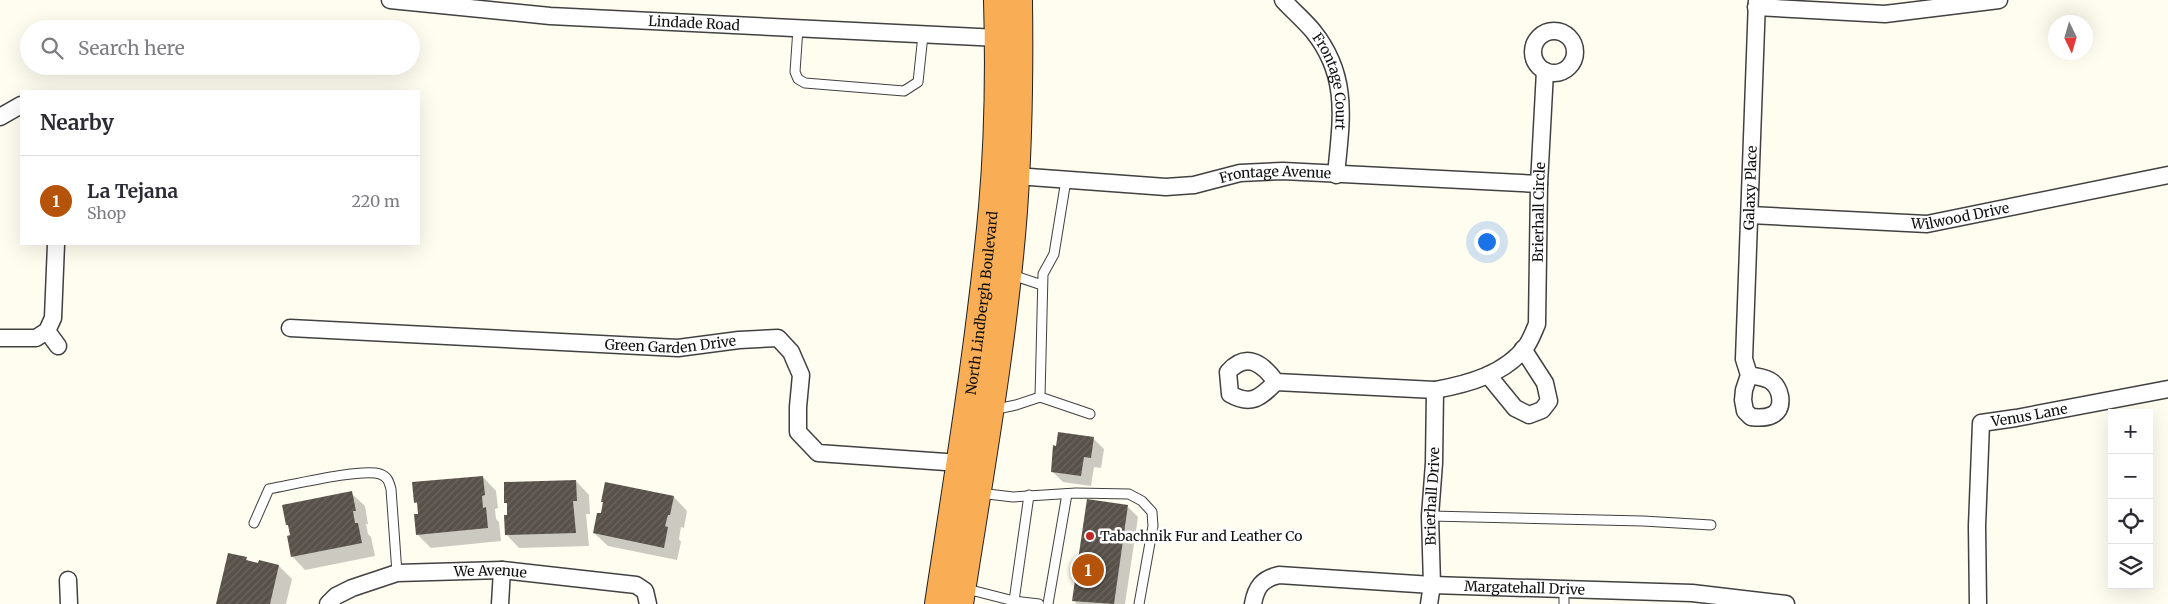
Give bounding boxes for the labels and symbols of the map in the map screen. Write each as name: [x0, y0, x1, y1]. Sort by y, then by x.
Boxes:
street label: Lindade Road: [648, 12, 741, 34]
north arrow: [2048, 15, 2093, 60]
street label: Frontage Court: [1308, 29, 1350, 131]
street label: Galaxy Place: [1740, 145, 1761, 230]
street label: Brierhall Circle: [1529, 161, 1549, 262]
street label: Frontage Avenue: [1217, 162, 1332, 187]
street label: Wilwood Drive: [1910, 199, 2011, 233]
street label: North Lindbergh Boulevard: [962, 210, 1002, 396]
your location: [1474, 229, 1500, 255]
street label: Green Garden Drive: [604, 331, 737, 357]
street label: Venus Lane: [1989, 399, 2069, 431]
street label: Brierhall Drive: [1421, 447, 1443, 546]
place label: Tabachnik Fur and Leather Co: [1100, 527, 1302, 545]
marker: Tabachnik Fur and Leather Co: [1084, 530, 1096, 542]
pin: 1: [1072, 551, 1104, 589]
street label: We Avenue: [452, 561, 528, 582]
street label: Margatehall Drive: [1464, 577, 1585, 599]

